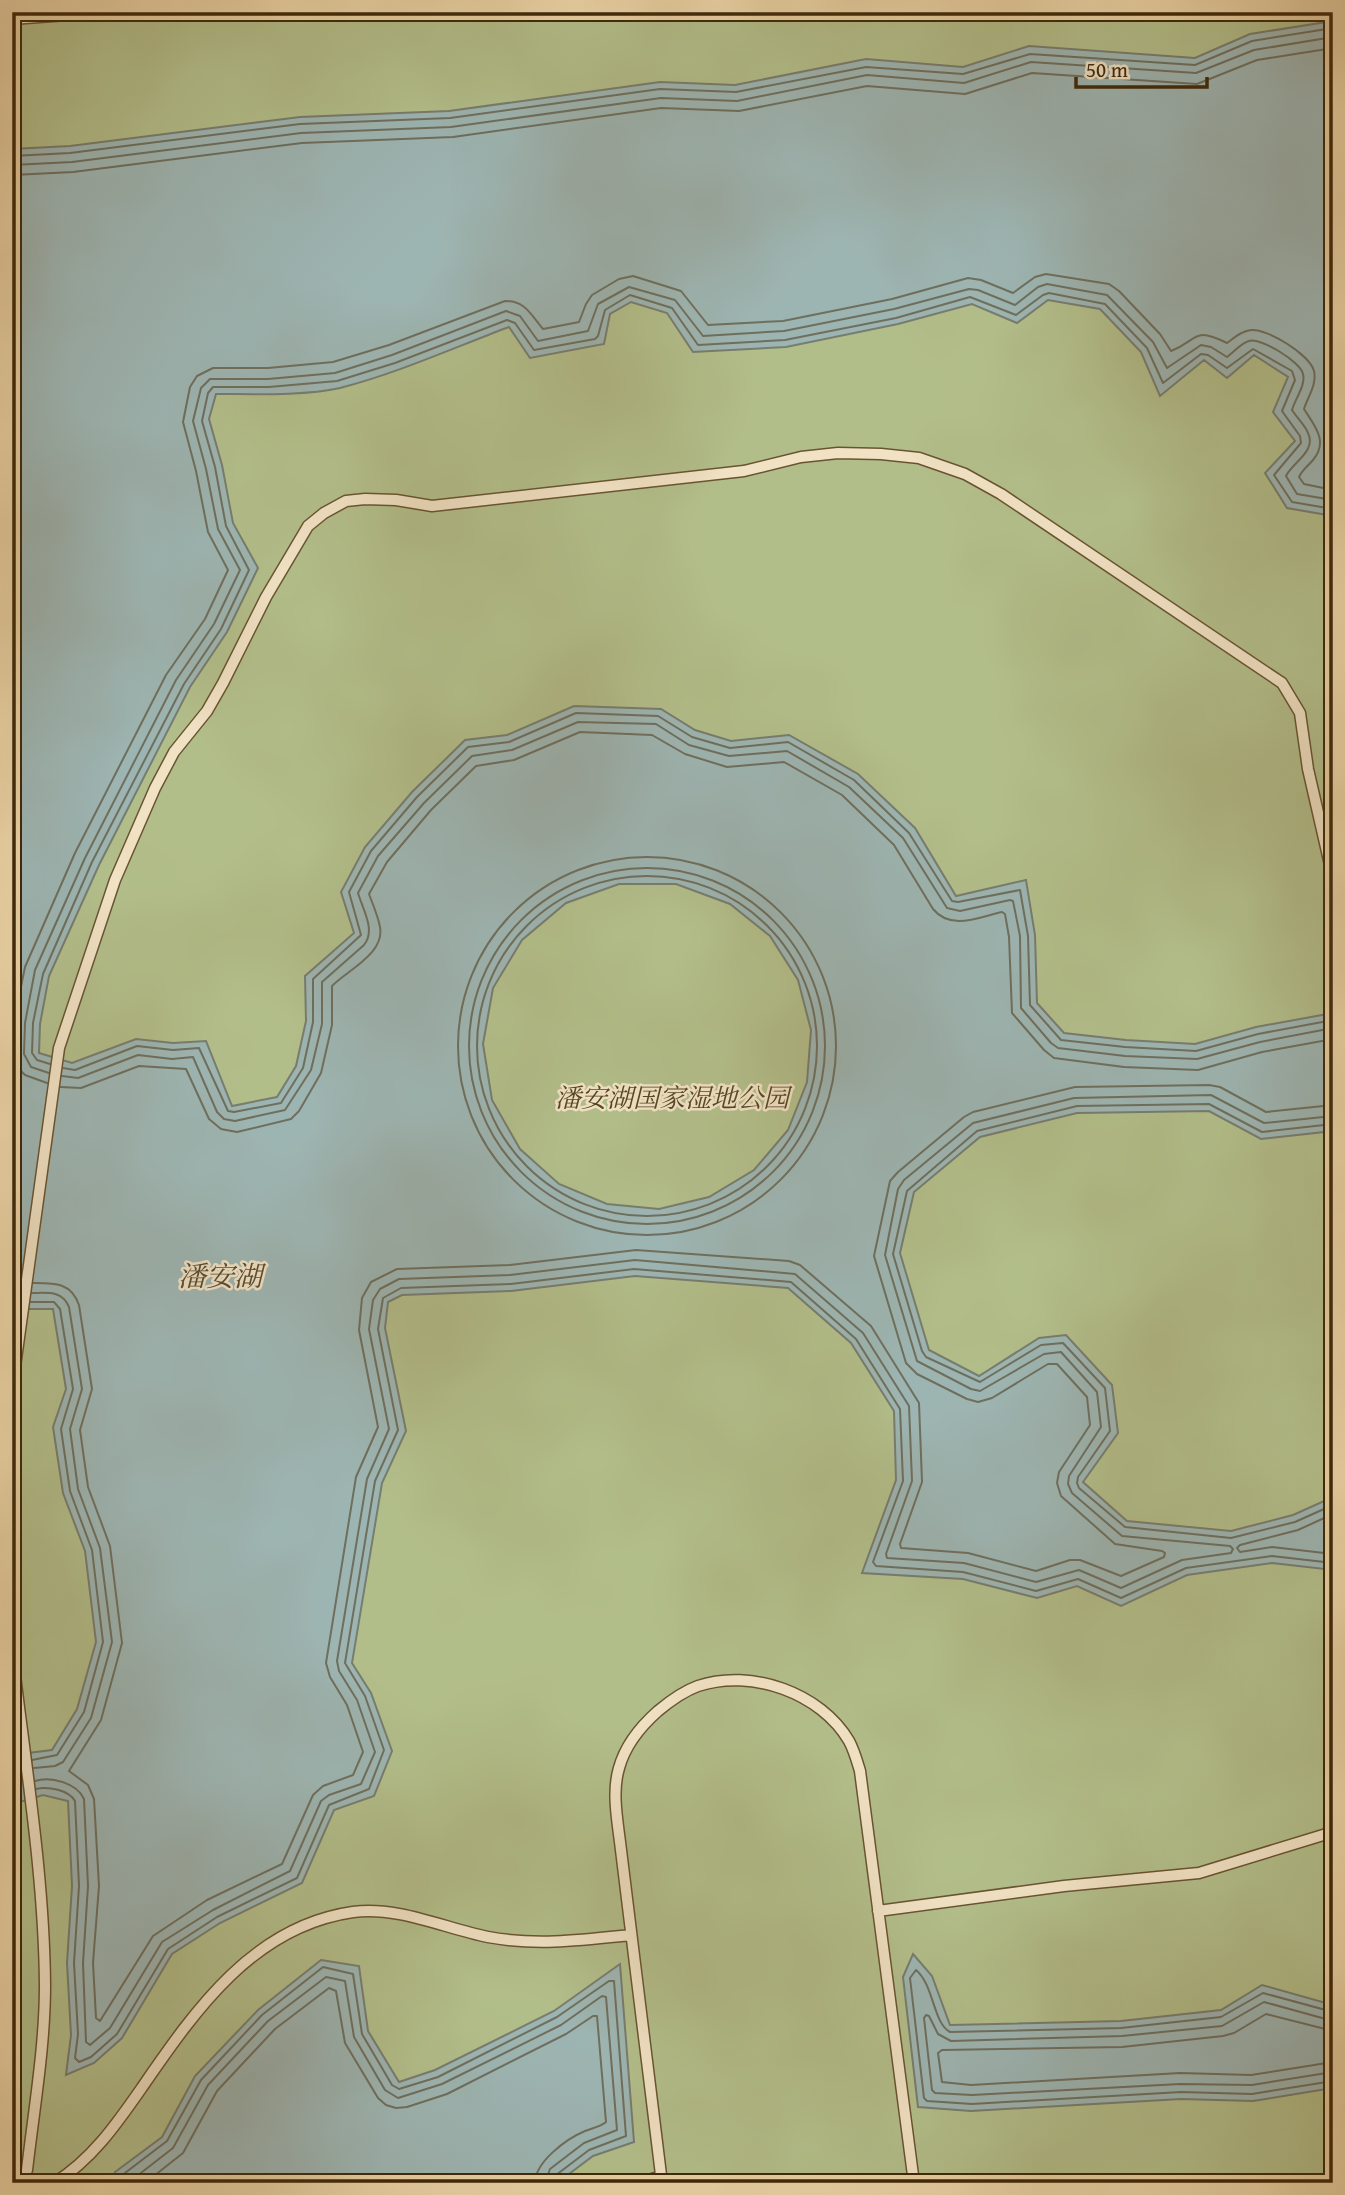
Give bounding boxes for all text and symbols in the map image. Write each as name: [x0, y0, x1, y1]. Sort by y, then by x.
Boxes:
scale bar: [1076, 46, 1207, 90]
text: 50 m: [1086, 54, 1128, 85]
park label: 潘安湖国家湿地公园: [555, 1078, 793, 1117]
water label: 潘安湖: [178, 1255, 267, 1296]

